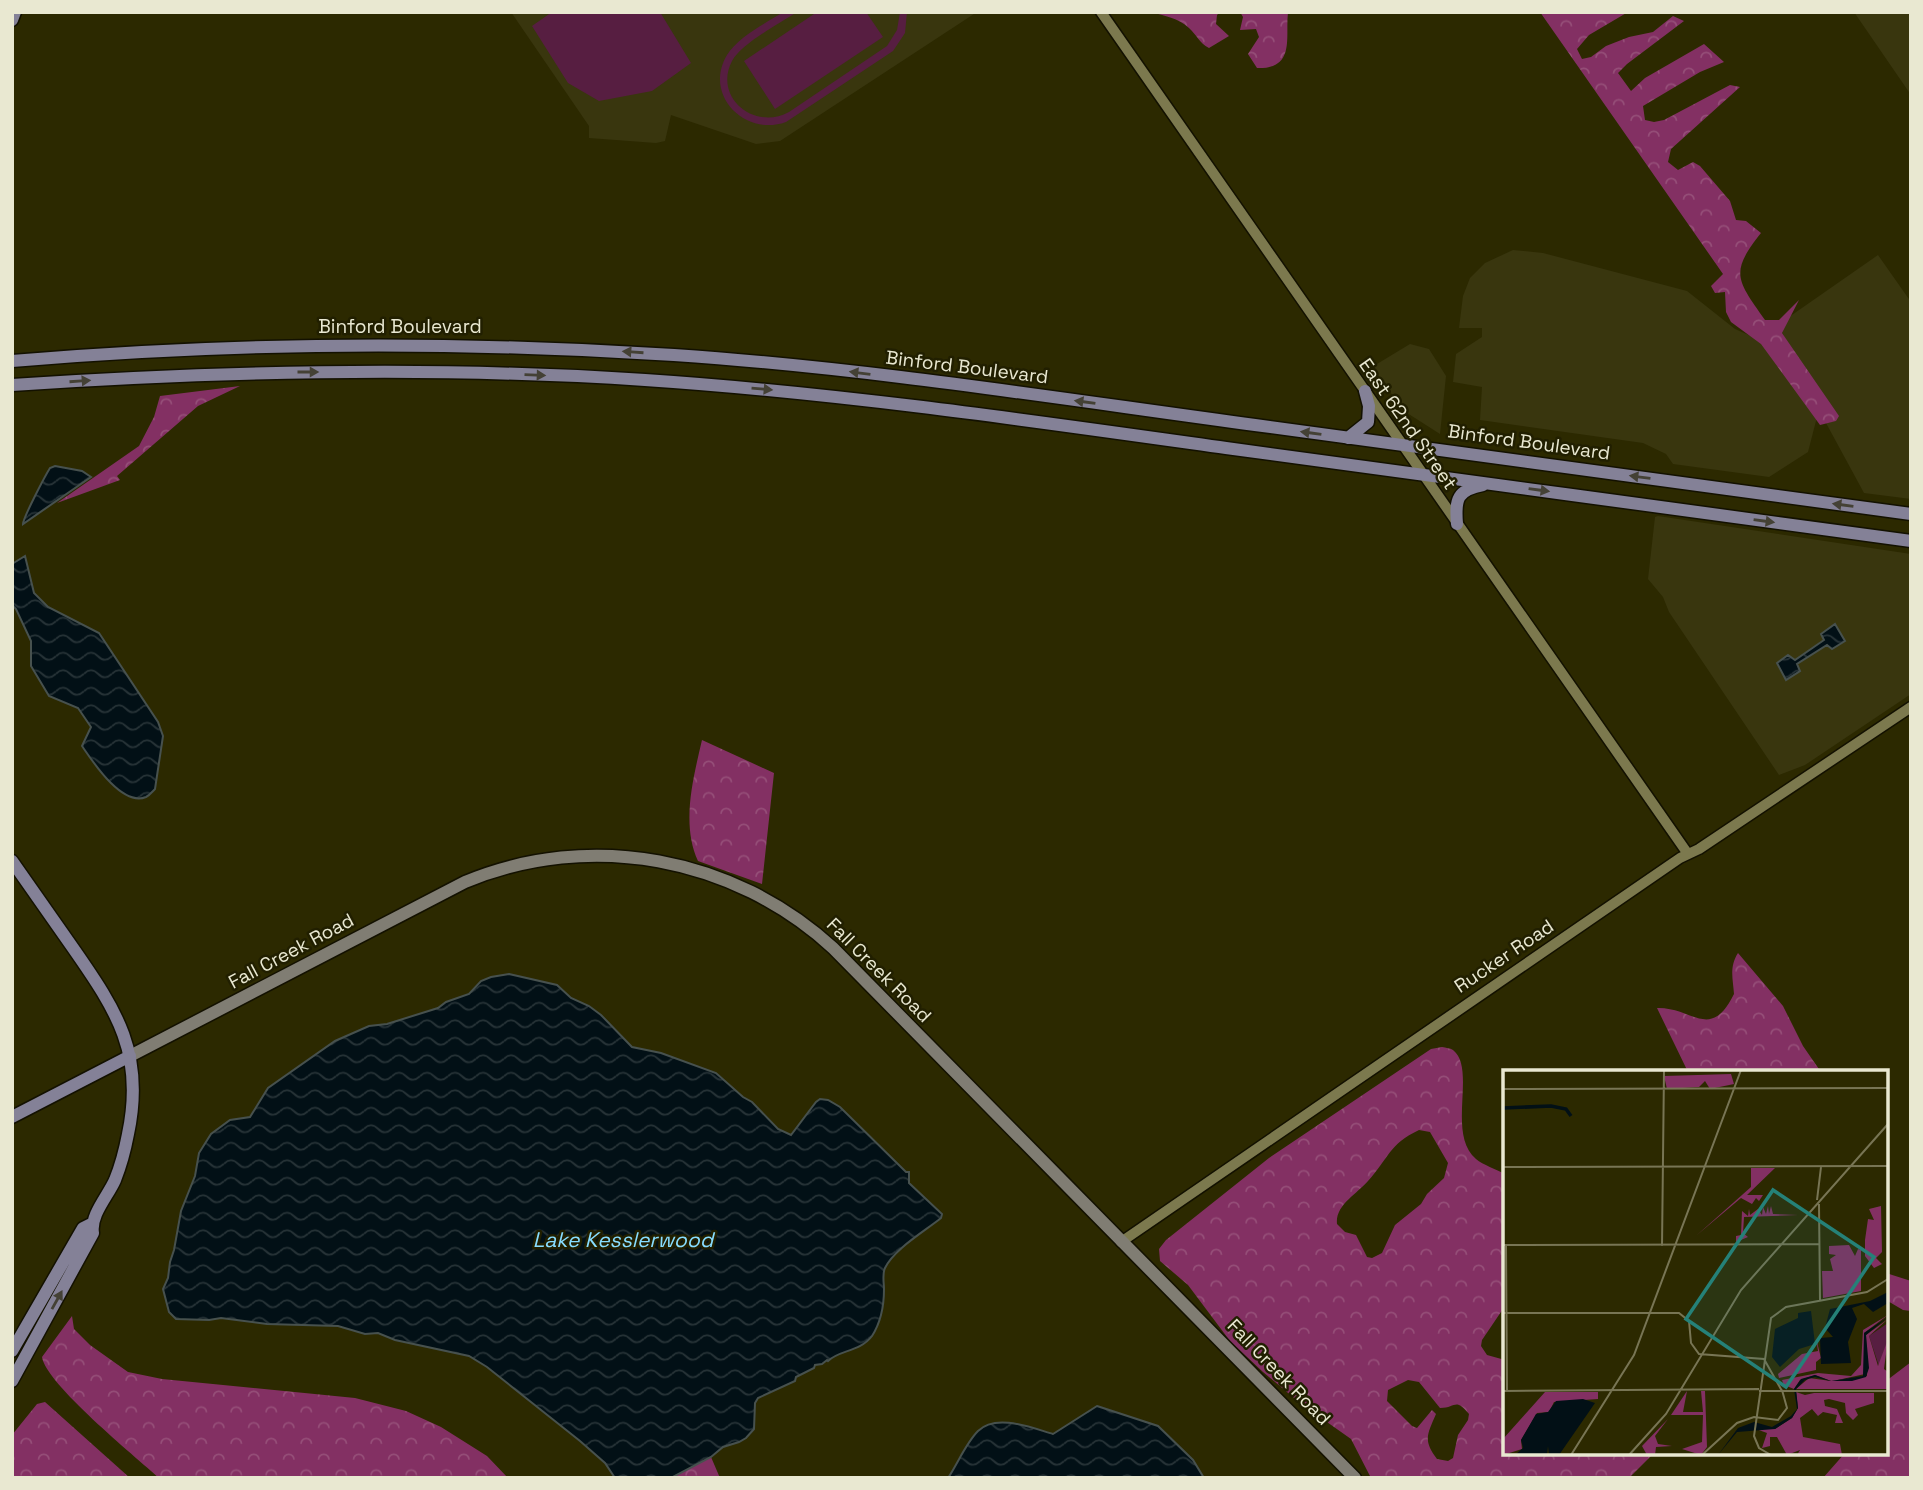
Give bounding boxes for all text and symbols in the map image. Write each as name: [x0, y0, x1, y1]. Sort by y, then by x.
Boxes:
street label: Binford Boulevard: [318, 314, 482, 339]
street label: Binford Boulevard: [884, 345, 1050, 389]
one-way arrow: [622, 347, 644, 358]
street label: East 62nd Street: [1353, 353, 1463, 495]
one-way arrow: [297, 366, 319, 378]
one-way arrow: [848, 367, 870, 378]
one-way arrow: [524, 369, 546, 380]
one-way arrow: [70, 375, 92, 386]
one-way arrow: [751, 384, 773, 395]
one-way arrow: [1074, 397, 1096, 408]
street label: Binford Boulevard: [1446, 418, 1612, 466]
one-way arrow: [1299, 427, 1321, 438]
one-way arrow: [1628, 471, 1650, 482]
one-way arrow: [1528, 485, 1550, 496]
one-way arrow: [1832, 499, 1854, 510]
one-way arrow: [1754, 516, 1776, 527]
street label: Fall Creek Road: [224, 907, 358, 995]
street label: Fall Creek Road: [821, 912, 937, 1028]
street label: Rucker Road: [1449, 914, 1559, 998]
inset map: [1503, 1070, 1888, 1455]
water label: Lake Kesslerwood: [533, 1226, 716, 1253]
one-way arrow: [51, 1291, 63, 1310]
street label: Fall Creek Road: [1222, 1314, 1336, 1430]

